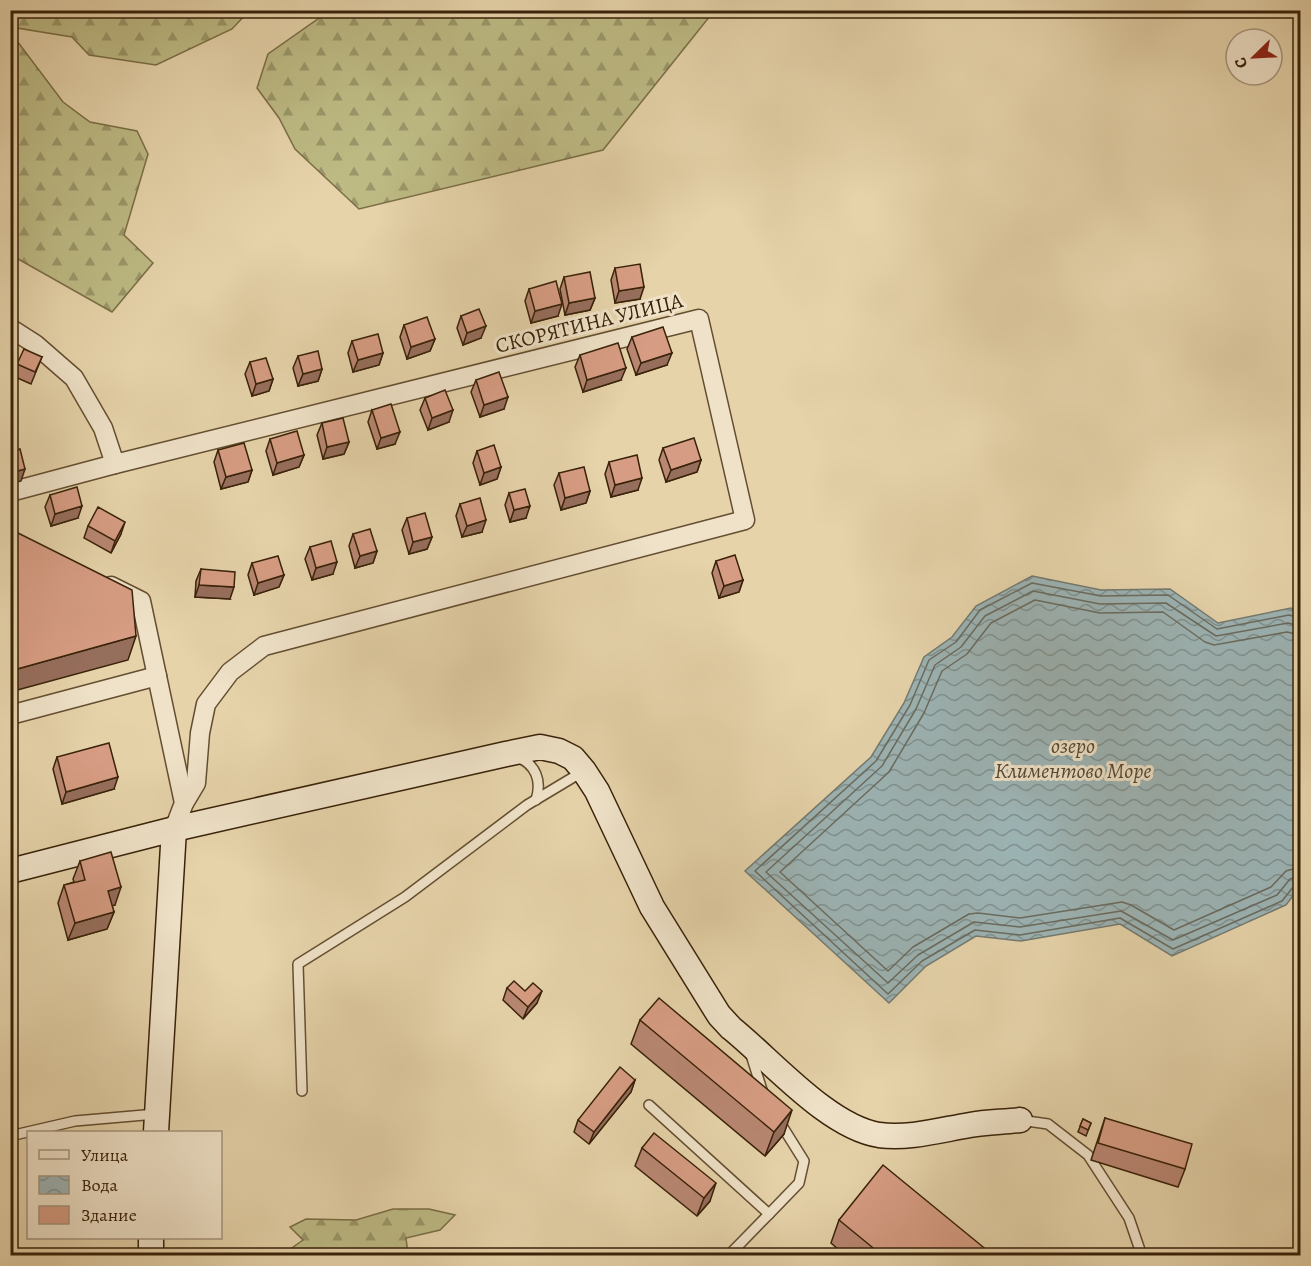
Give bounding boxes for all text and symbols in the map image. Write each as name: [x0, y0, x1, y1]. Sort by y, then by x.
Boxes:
north arrow: [1224, 27, 1284, 87]
text: С: [1229, 54, 1253, 72]
street label: СКОРЯТИНА УЛИЦА: [492, 286, 686, 360]
water label: озеро Климентово Море: [995, 731, 1151, 786]
legend: [27, 1131, 222, 1239]
text: Улица: [81, 1143, 129, 1167]
text: Вода: [81, 1173, 119, 1197]
text: Здание: [81, 1203, 137, 1227]

